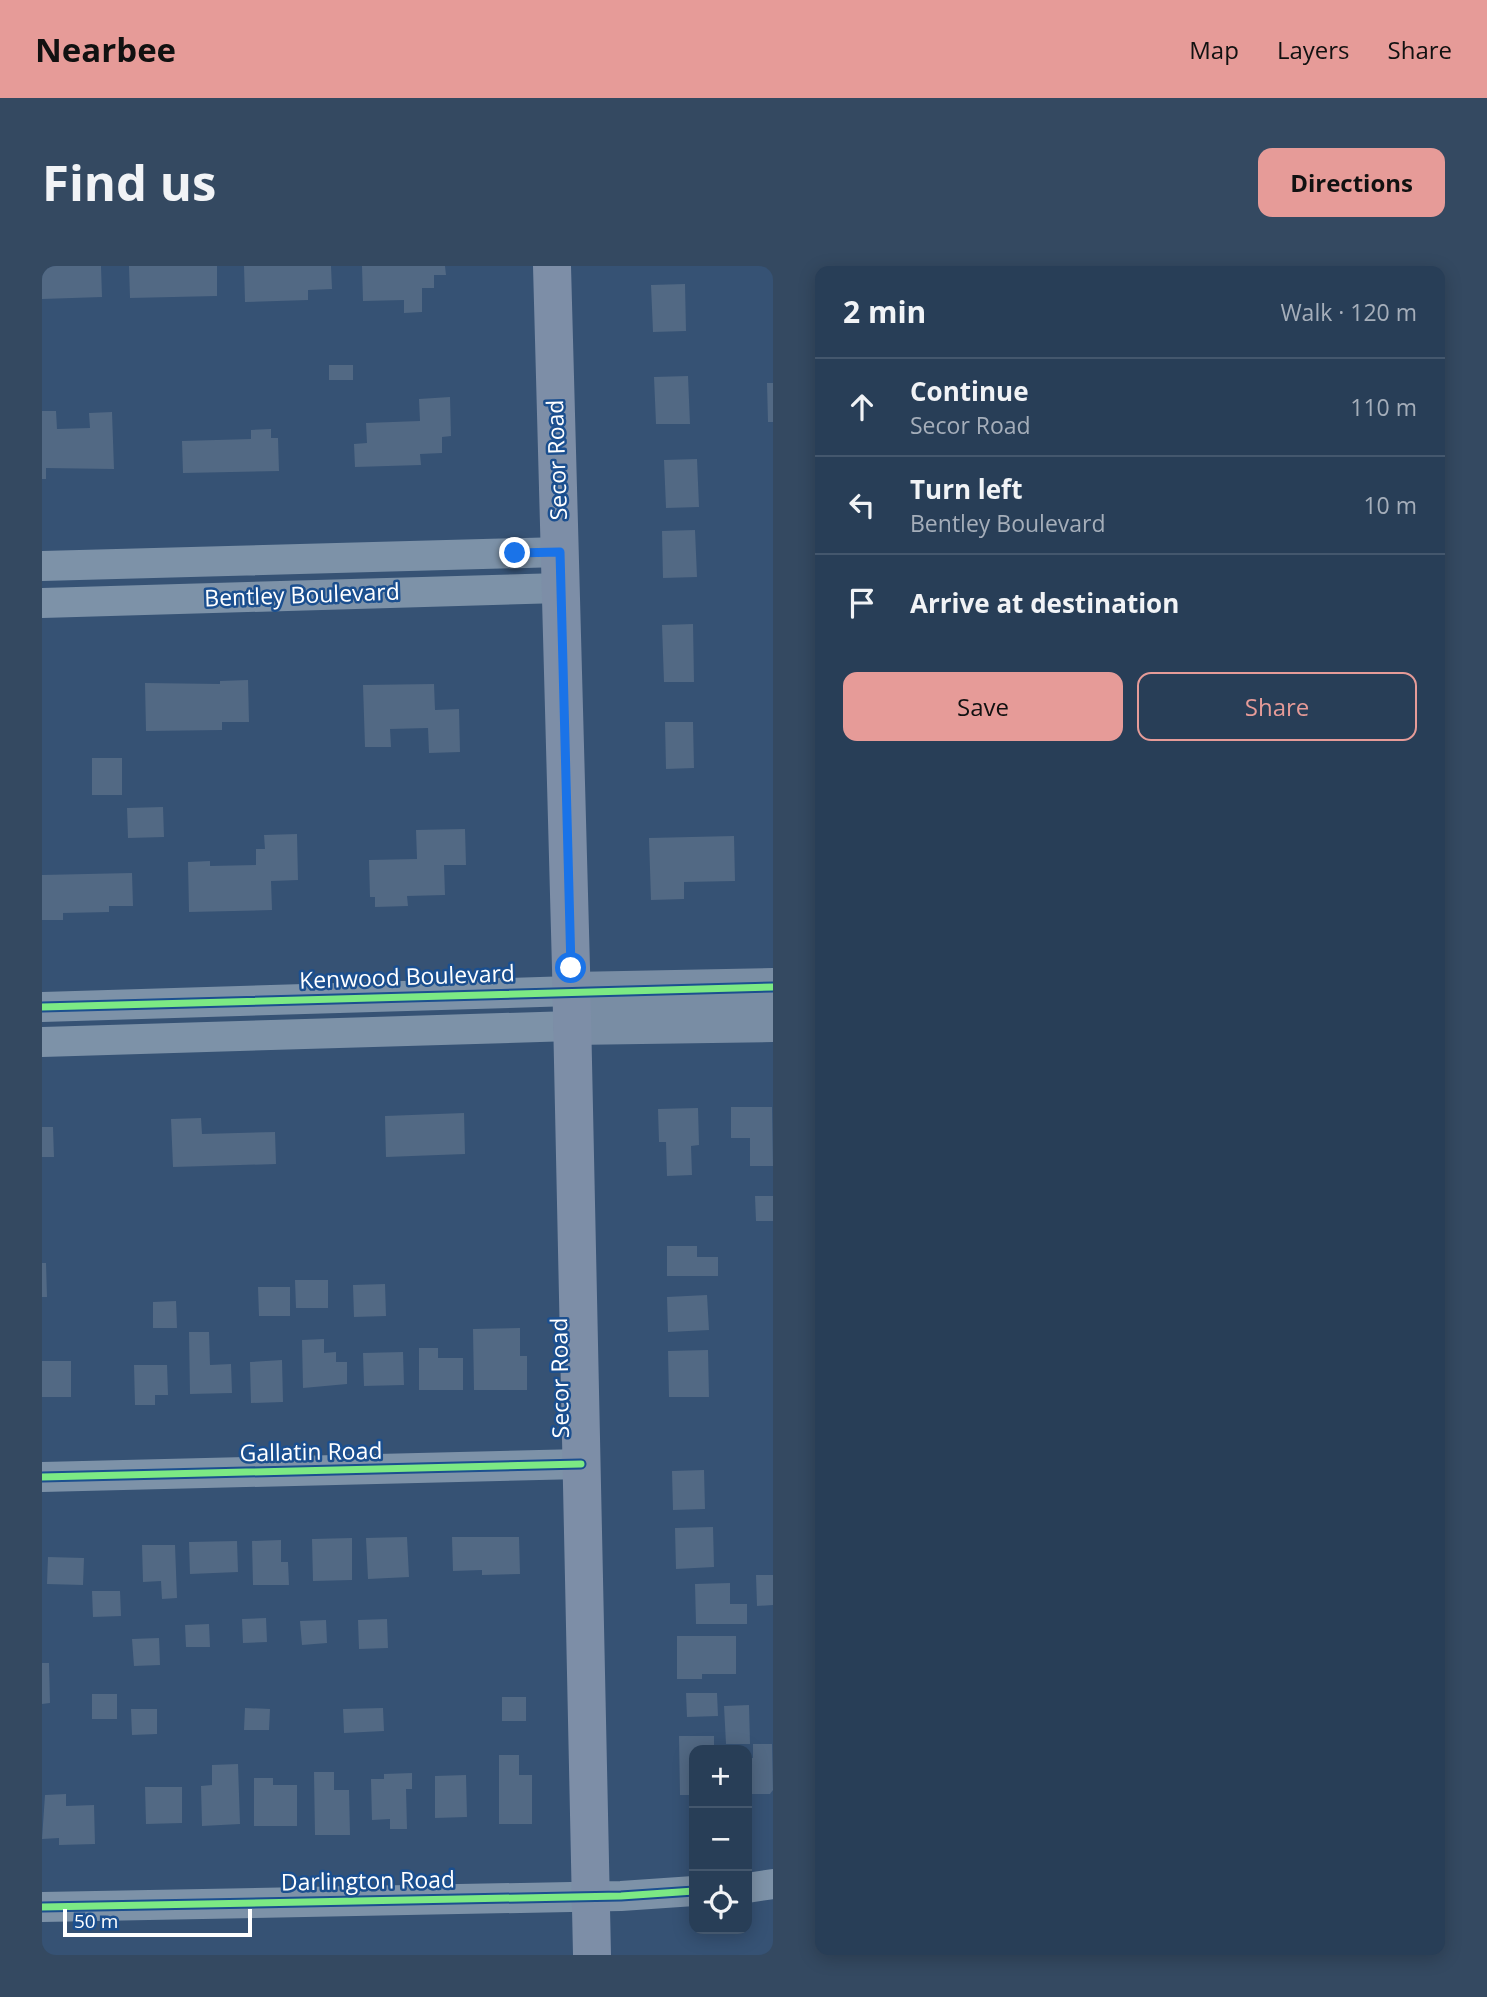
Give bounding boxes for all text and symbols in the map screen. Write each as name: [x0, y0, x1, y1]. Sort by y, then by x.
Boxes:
text: Nearbee: [35, 27, 176, 72]
text: Map: [1189, 33, 1239, 66]
text: Layers: [1277, 33, 1350, 66]
text: Share: [1388, 33, 1452, 66]
button: Directions: [1258, 148, 1445, 217]
text: Find us: [42, 149, 216, 215]
text: 2 min: [843, 291, 926, 332]
text: Walk · 120 m: [1280, 296, 1417, 328]
text: Continue: [910, 373, 1029, 409]
icon: ahead: [843, 388, 881, 426]
text: 110 m: [1350, 391, 1417, 423]
street label: Secor Road: [538, 399, 574, 521]
text: Secor Road: [910, 409, 1031, 441]
text: Turn left: [910, 471, 1022, 507]
icon: left: [843, 486, 881, 524]
text: 10 m: [1363, 489, 1417, 521]
text: Bentley Boulevard: [910, 507, 1106, 539]
route end: [499, 537, 530, 568]
street label: Bentley Boulevard: [204, 575, 400, 613]
icon: arrive: [843, 584, 881, 622]
text: Arrive at destination: [910, 585, 1179, 621]
button: Save: [843, 672, 1123, 741]
button: Share: [1137, 672, 1417, 741]
route start: [555, 952, 586, 983]
street label: Kenwood Boulevard: [299, 956, 515, 996]
street label: Secor Road: [542, 1317, 576, 1439]
street label: Gallatin Road: [239, 1434, 383, 1468]
map controls: [689, 1745, 752, 1934]
button: +: [689, 1745, 752, 1808]
button: −: [689, 1808, 752, 1871]
street label: Darlington Road: [281, 1862, 455, 1898]
button: locate: [689, 1871, 752, 1934]
scale bar: [63, 1906, 252, 1938]
text: 50 m: [74, 1908, 118, 1934]

